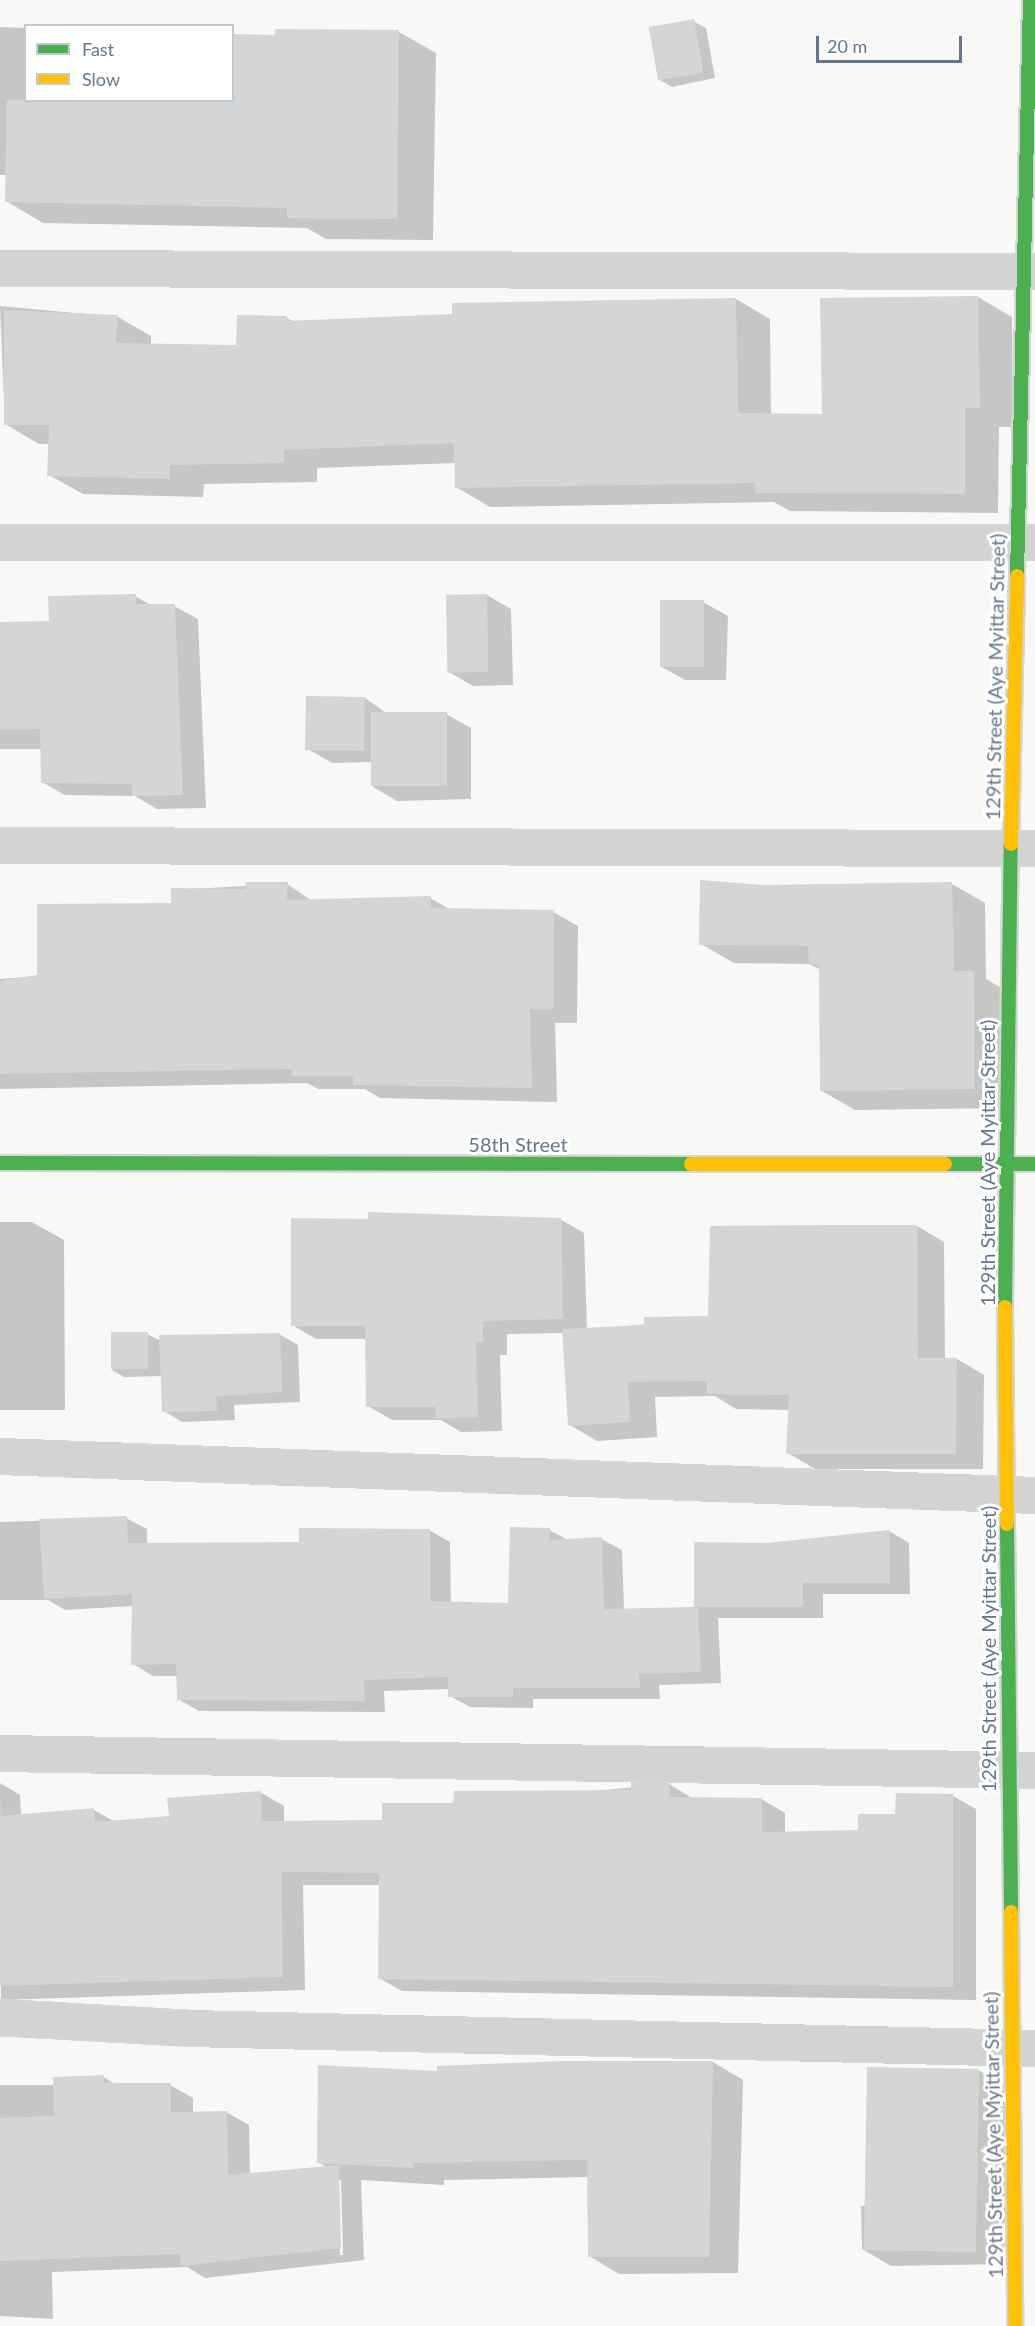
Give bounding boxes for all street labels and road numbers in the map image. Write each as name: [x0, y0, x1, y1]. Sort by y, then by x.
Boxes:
street label: 129th Street (Aye Myittar Street): [980, 533, 1010, 821]
street label: 129th Street (Aye Myittar Street): [975, 1019, 999, 1307]
street label: 58th Street: [468, 1132, 568, 1156]
street label: 129th Street (Aye Myittar Street): [976, 1505, 1000, 1793]
street label: 129th Street (Aye Myittar Street): [978, 1991, 1008, 2279]

